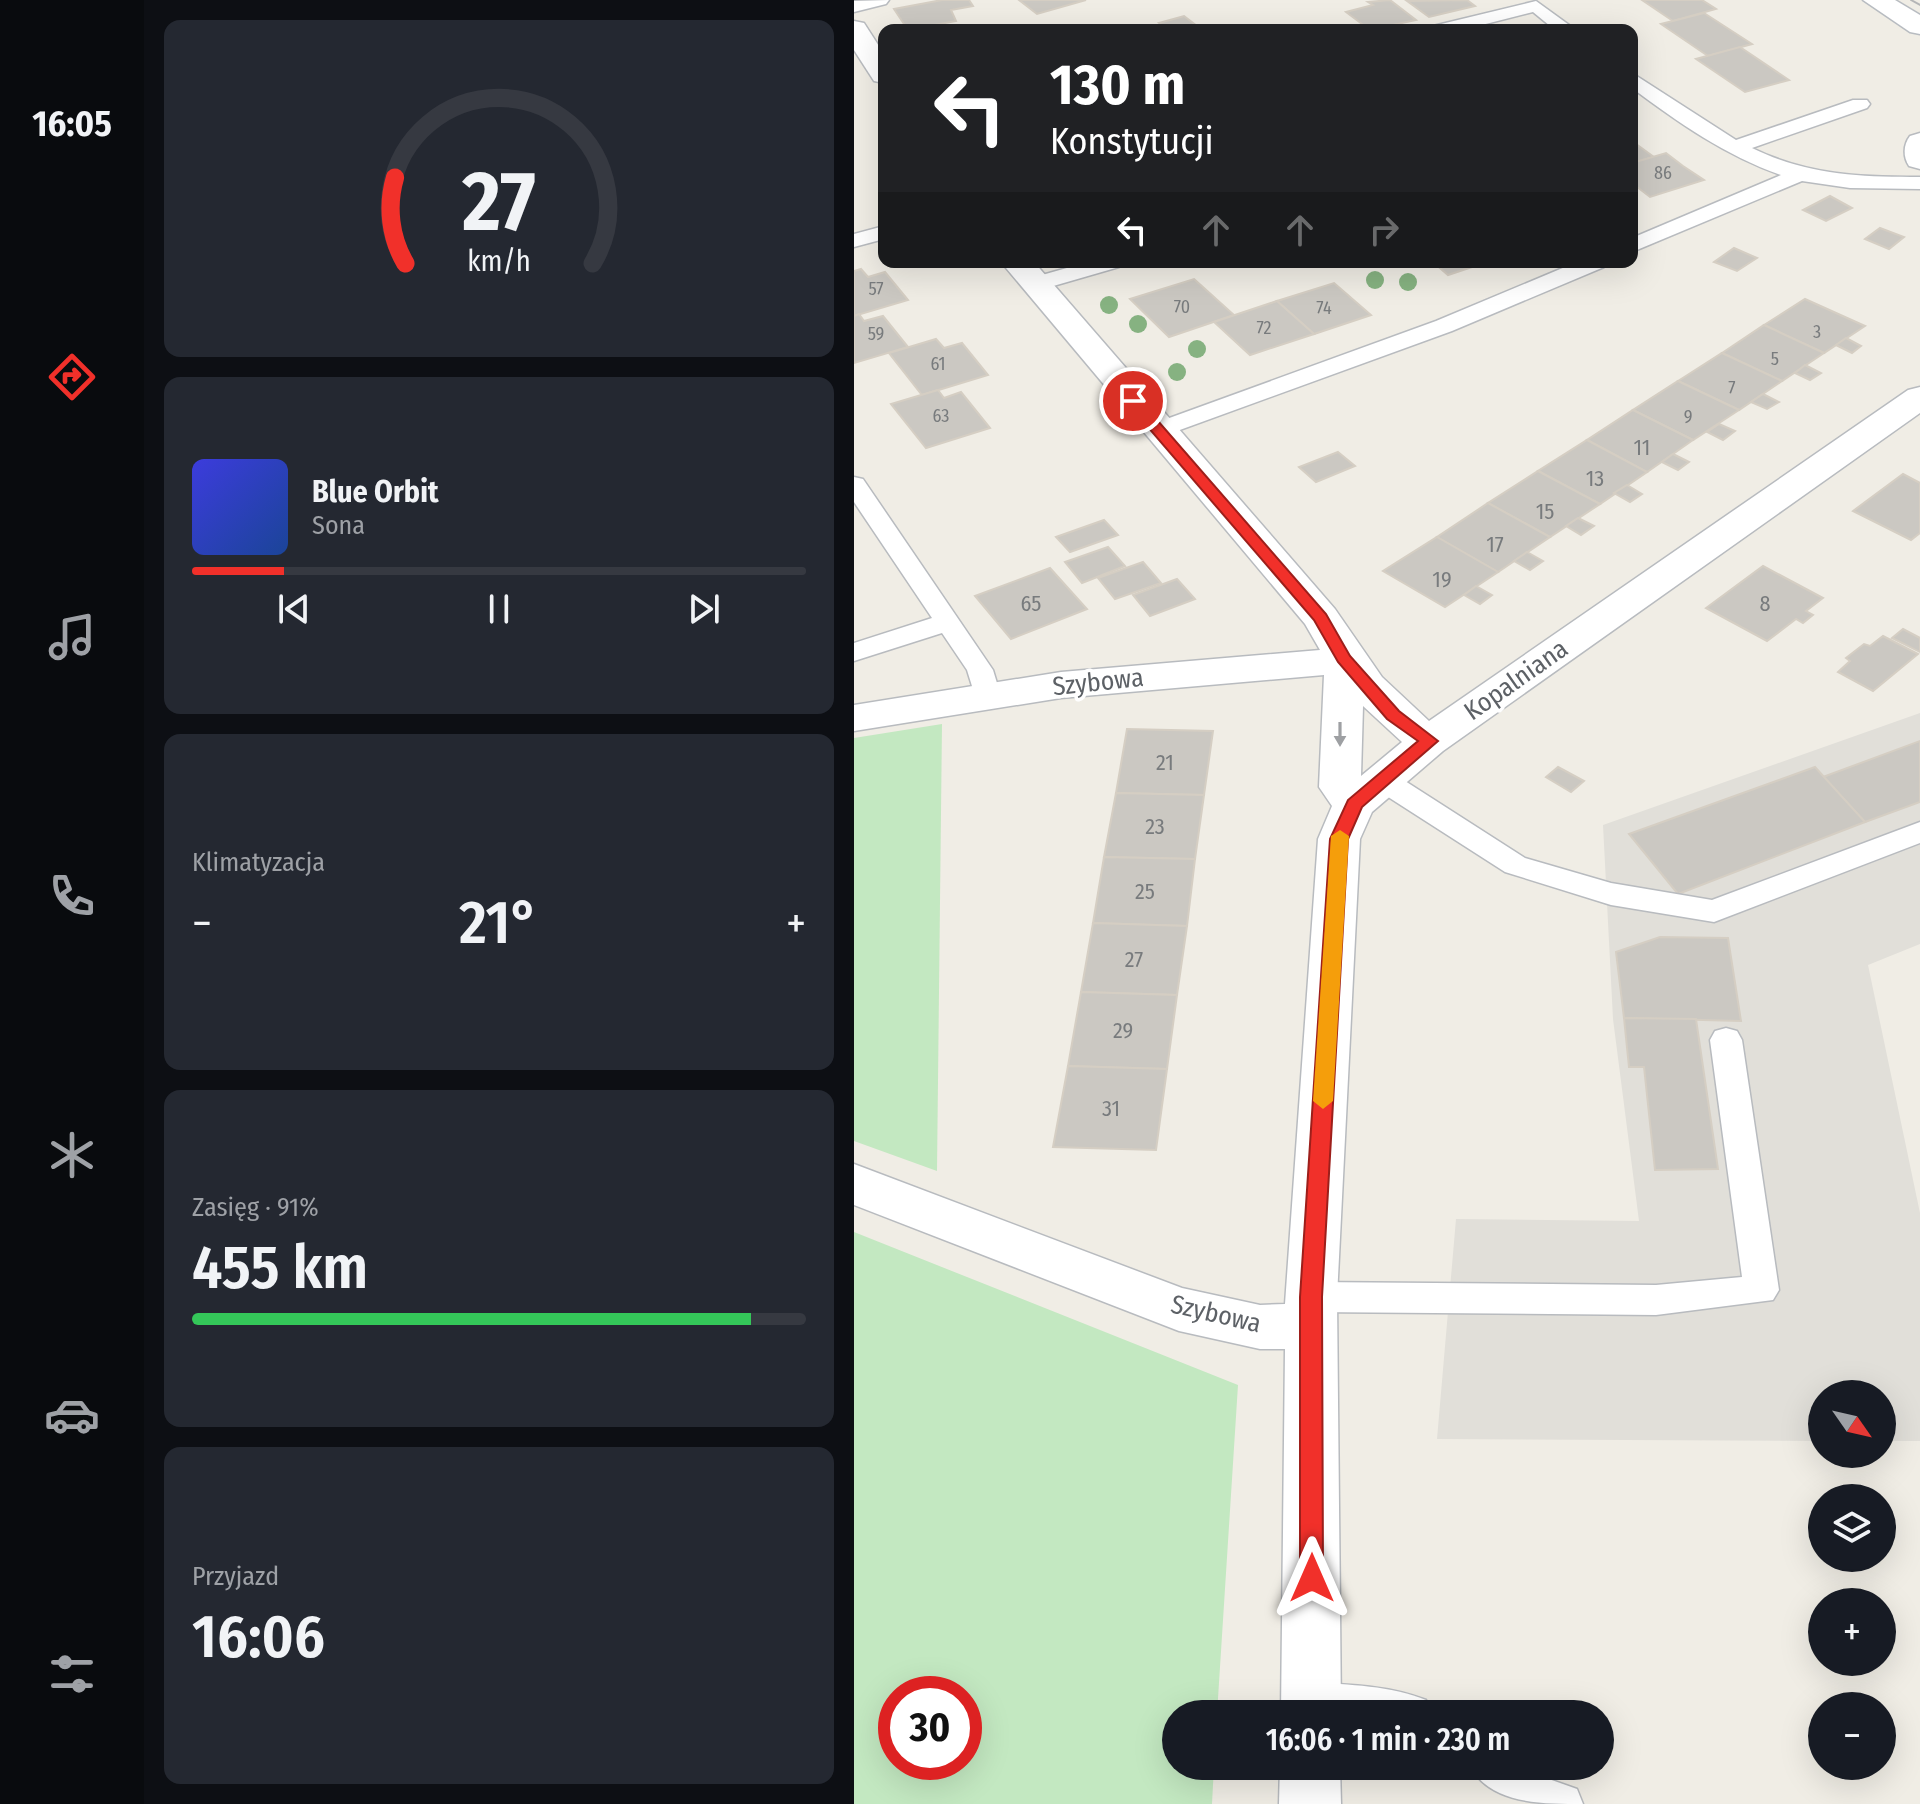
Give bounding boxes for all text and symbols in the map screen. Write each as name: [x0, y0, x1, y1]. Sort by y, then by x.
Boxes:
text: 130 m: [1050, 52, 1185, 119]
icon: left: [918, 56, 1022, 160]
text: 16:05: [32, 102, 112, 146]
text: Konstytucji: [1050, 120, 1214, 164]
text: 27: [461, 152, 536, 252]
house number: 86: [1654, 162, 1672, 184]
icon: left: [1110, 208, 1154, 252]
icon: ahead: [1194, 208, 1238, 252]
icon: ahead: [1278, 208, 1322, 252]
icon: right: [1362, 208, 1406, 252]
text: km/h: [467, 245, 531, 280]
house number: 57: [868, 278, 884, 300]
house number: 70: [1174, 296, 1190, 318]
house number: 74: [1316, 297, 1332, 319]
house number: 72: [1256, 317, 1272, 339]
house number: 3: [1813, 321, 1821, 343]
house number: 59: [868, 323, 884, 345]
house number: 5: [1771, 348, 1779, 370]
icon: directions: [44, 349, 100, 405]
house number: 61: [930, 353, 946, 375]
pin: [1099, 367, 1167, 435]
house number: 7: [1728, 377, 1736, 399]
icon: arrive: [1111, 379, 1155, 423]
house number: 63: [933, 405, 949, 427]
house number: 9: [1684, 406, 1692, 428]
house number: 11: [1634, 434, 1650, 461]
house number: 13: [1586, 465, 1604, 492]
text: Blue Orbit: [312, 474, 438, 510]
house number: 15: [1536, 498, 1554, 525]
text: Sona: [312, 510, 365, 541]
house number: 17: [1486, 531, 1504, 558]
house number: 19: [1432, 566, 1452, 593]
icon: previous: [272, 587, 316, 631]
icon: pause: [477, 587, 521, 631]
icon: next: [682, 587, 726, 631]
house number: 65: [1021, 590, 1041, 617]
house number: 8: [1759, 590, 1771, 617]
icon: music: [44, 609, 100, 665]
street label: Kopalniana: [1458, 633, 1574, 727]
street label: Szybowa: [1051, 662, 1145, 702]
one-way arrow: [1334, 722, 1346, 747]
house number: 21: [1156, 749, 1174, 776]
house number: 23: [1145, 813, 1165, 840]
text: Klimatyzacja: [192, 847, 325, 878]
icon: phone: [44, 868, 100, 924]
house number: 25: [1135, 878, 1155, 905]
text: 21°: [459, 887, 539, 959]
text: −: [192, 897, 212, 950]
text: +: [786, 897, 806, 950]
house number: 27: [1125, 946, 1143, 973]
house number: 29: [1113, 1017, 1133, 1044]
house number: 31: [1102, 1095, 1120, 1122]
icon: climate: [44, 1127, 100, 1183]
text: Zasięg · 91%: [192, 1192, 319, 1223]
text: 455 km: [192, 1232, 368, 1304]
street label: Szybowa: [1168, 1289, 1264, 1339]
north arrow: [1808, 1380, 1896, 1468]
map controls: [1808, 1380, 1896, 1780]
icon: car: [44, 1387, 100, 1443]
button: layers: [1808, 1484, 1896, 1572]
position arrow: [1270, 1536, 1354, 1620]
text: Przyjazd: [192, 1561, 279, 1592]
button: +: [1808, 1588, 1896, 1676]
text: 16:06: [192, 1601, 325, 1673]
icon: filters: [44, 1646, 100, 1702]
speed limit sign: 30: [878, 1676, 982, 1780]
button: −: [1808, 1692, 1896, 1780]
text: 16:06 · 1 min · 230 m: [1266, 1722, 1510, 1758]

